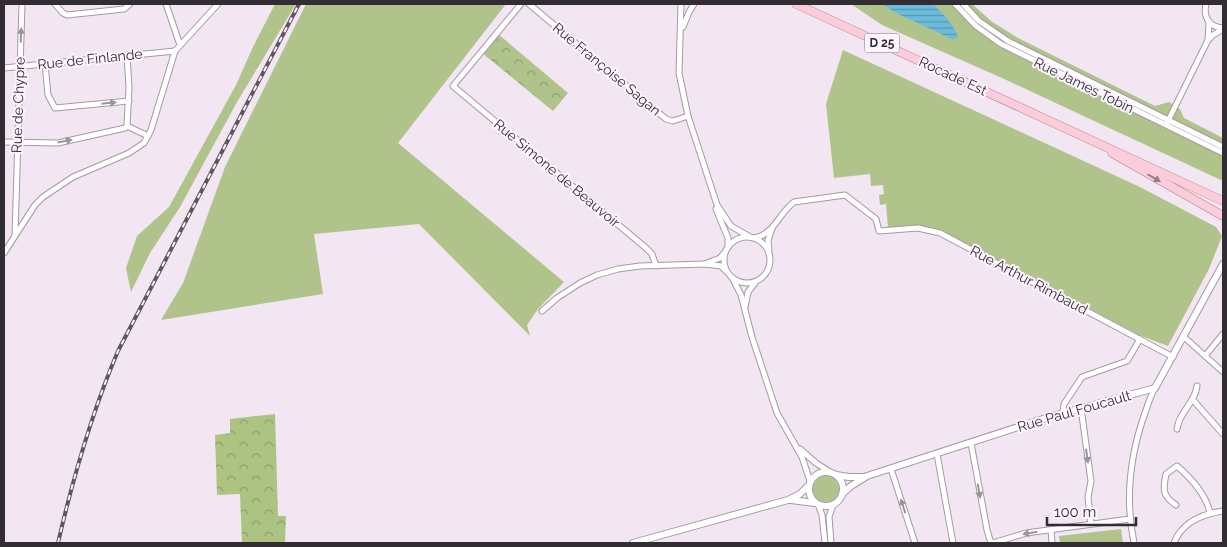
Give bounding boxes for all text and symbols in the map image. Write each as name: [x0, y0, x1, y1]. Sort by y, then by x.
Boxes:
street label: Rue Françoise Sagan: [550, 19, 664, 119]
one-way arrow: [17, 27, 25, 43]
road number: D 25: [864, 34, 900, 52]
street label: Rue de Finlande: [37, 46, 143, 72]
street label: Rocade Est: [917, 53, 990, 99]
street label: Rue James Tobin: [1031, 54, 1137, 116]
street label: Rue de Chypre: [8, 57, 28, 153]
one-way arrow: [102, 99, 118, 107]
street label: Rue Simone de Beauvoir: [491, 116, 623, 230]
one-way arrow: [58, 137, 74, 145]
one-way arrow: [1147, 174, 1162, 182]
street label: Rue Arthur Rimbaud: [968, 242, 1090, 318]
street label: Rue Paul Foucault: [1015, 387, 1133, 435]
one-way arrow: [1084, 449, 1092, 465]
one-way arrow: [976, 483, 984, 499]
scale bar: [1047, 494, 1136, 526]
one-way arrow: [899, 498, 907, 513]
text: 100 m: [1054, 503, 1096, 521]
one-way arrow: [1022, 529, 1038, 537]

